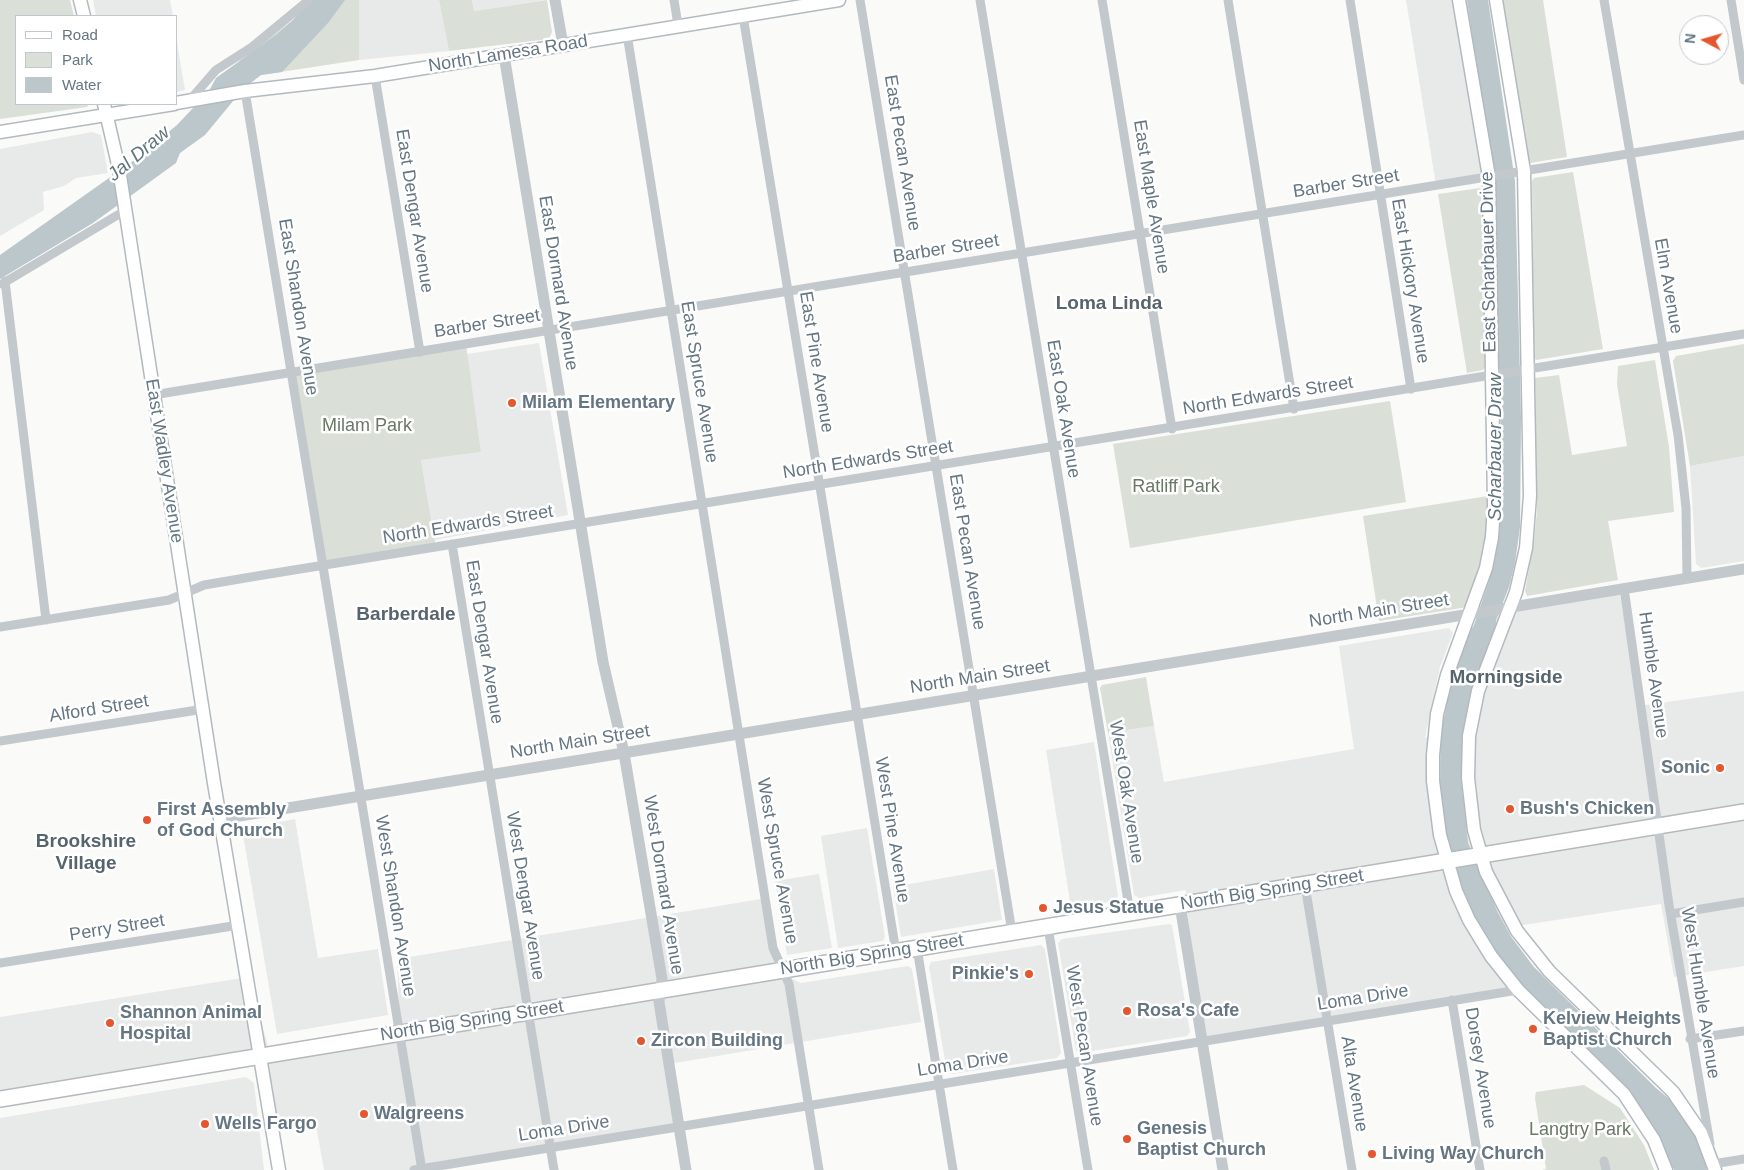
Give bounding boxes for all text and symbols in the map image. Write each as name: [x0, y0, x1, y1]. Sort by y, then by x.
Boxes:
legend: [15, 15, 178, 105]
north arrow: [1679, 15, 1729, 65]
text: Road: [62, 26, 98, 43]
street label: North Lamesa Road: [427, 31, 589, 77]
text: N: [1682, 33, 1699, 44]
text: Park: [62, 51, 93, 68]
street label: East Pecan Avenue: [879, 73, 925, 233]
text: Water: [62, 76, 101, 93]
street label: East Maple Avenue: [1128, 118, 1174, 276]
water label: Jal Draw: [103, 122, 175, 186]
street label: East Dengar Avenue: [390, 127, 438, 295]
street label: Barber Street: [1291, 165, 1401, 203]
street label: East Scharbauer Drive: [1477, 171, 1501, 353]
street label: East Dormard Avenue: [534, 194, 582, 372]
street label: East Hickory Avenue: [1386, 197, 1434, 365]
street label: East Shandon Avenue: [273, 217, 323, 397]
street label: Barber Street: [891, 230, 1001, 268]
street label: Elm Avenue: [1649, 236, 1687, 336]
street label: East Pine Avenue: [794, 290, 838, 434]
district label: Loma Linda: [1056, 293, 1162, 315]
street label: East Spruce Avenue: [676, 299, 722, 465]
street label: Barber Street: [432, 305, 542, 343]
street label: East Oak Avenue: [1041, 338, 1085, 480]
street label: North Edwards Street: [1181, 372, 1355, 420]
water label: Scharbauer Draw: [1485, 373, 1507, 521]
street label: East Wadley Avenue: [140, 377, 188, 545]
place label: Milam Elementary: [522, 392, 675, 414]
marker: Milam Elementary: [506, 397, 518, 409]
park label: Milam Park: [322, 415, 412, 437]
street label: North Edwards Street: [781, 436, 955, 484]
street label: East Pecan Avenue: [944, 472, 990, 632]
park label: Ratliff Park: [1132, 476, 1220, 498]
street label: North Edwards Street: [381, 501, 555, 549]
street label: East Dengar Avenue: [460, 558, 508, 726]
street label: North Main Street: [1308, 589, 1450, 633]
district label: Barberdale: [356, 604, 456, 626]
street label: Humble Avenue: [1633, 610, 1673, 740]
street label: North Main Street: [909, 655, 1051, 699]
district label: Morningside: [1450, 667, 1562, 689]
street label: Alford Street: [48, 691, 150, 727]
street label: West Oak Avenue: [1104, 719, 1148, 865]
street label: North Main Street: [509, 720, 651, 764]
street label: West Pine Avenue: [870, 756, 914, 904]
place label: Sonic: [1661, 757, 1710, 779]
marker: Sonic: [1714, 762, 1726, 774]
street label: West Spruce Avenue: [752, 776, 802, 946]
street label: West Dormard Avenue: [638, 794, 688, 976]
place label: Bush's Chicken: [1520, 798, 1654, 820]
place label: First Assembly of God Church: [157, 799, 286, 842]
marker: Bush's Chicken: [1504, 803, 1516, 815]
street label: West Dengar Avenue: [501, 810, 549, 982]
marker: First Assembly of God Church: [141, 814, 153, 826]
street label: West Shandon Avenue: [370, 814, 420, 998]
district label: Brookshire Village: [36, 831, 136, 875]
street label: North Big Spring Street: [1179, 865, 1365, 915]
place label: Jesus Statue: [1053, 897, 1164, 919]
marker: Jesus Statue: [1037, 902, 1049, 914]
street label: West Humble Avenue: [1676, 906, 1724, 1080]
street label: Perry Street: [68, 910, 166, 946]
street label: North Big Spring Street: [779, 930, 965, 980]
place label: Pinkie's: [952, 963, 1019, 985]
street label: West Pecan Avenue: [1061, 964, 1107, 1128]
marker: Pinkie's: [1023, 968, 1035, 980]
street label: Loma Drive: [1316, 980, 1410, 1016]
street label: North Big Spring Street: [379, 996, 565, 1046]
place label: Rosa's Cafe: [1137, 1000, 1239, 1022]
place label: Shannon Animal Hospital: [120, 1002, 262, 1044]
marker: Rosa's Cafe: [1121, 1005, 1133, 1017]
street label: Dorsey Avenue: [1460, 1006, 1500, 1130]
place label: Kelview Heights Baptist Church: [1543, 1008, 1681, 1050]
marker: Shannon Animal Hospital: [104, 1017, 116, 1029]
marker: Kelview Heights Baptist Church: [1527, 1023, 1539, 1035]
place label: Zircon Building: [651, 1030, 783, 1052]
marker: Zircon Building: [635, 1035, 647, 1047]
street label: Alta Avenue: [1336, 1035, 1372, 1133]
street label: Loma Drive: [916, 1046, 1010, 1082]
place label: Walgreens: [374, 1103, 464, 1125]
marker: Walgreens: [358, 1108, 370, 1120]
street label: Loma Drive: [517, 1111, 611, 1147]
place label: Wells Fargo: [215, 1113, 317, 1135]
marker: Wells Fargo: [199, 1118, 211, 1130]
place label: Genesis Baptist Church: [1137, 1118, 1266, 1160]
park label: Langtry Park: [1529, 1119, 1631, 1141]
marker: Genesis Baptist Church: [1121, 1133, 1133, 1145]
place label: Living Way Church: [1382, 1143, 1544, 1165]
marker: Living Way Church: [1366, 1148, 1378, 1160]

